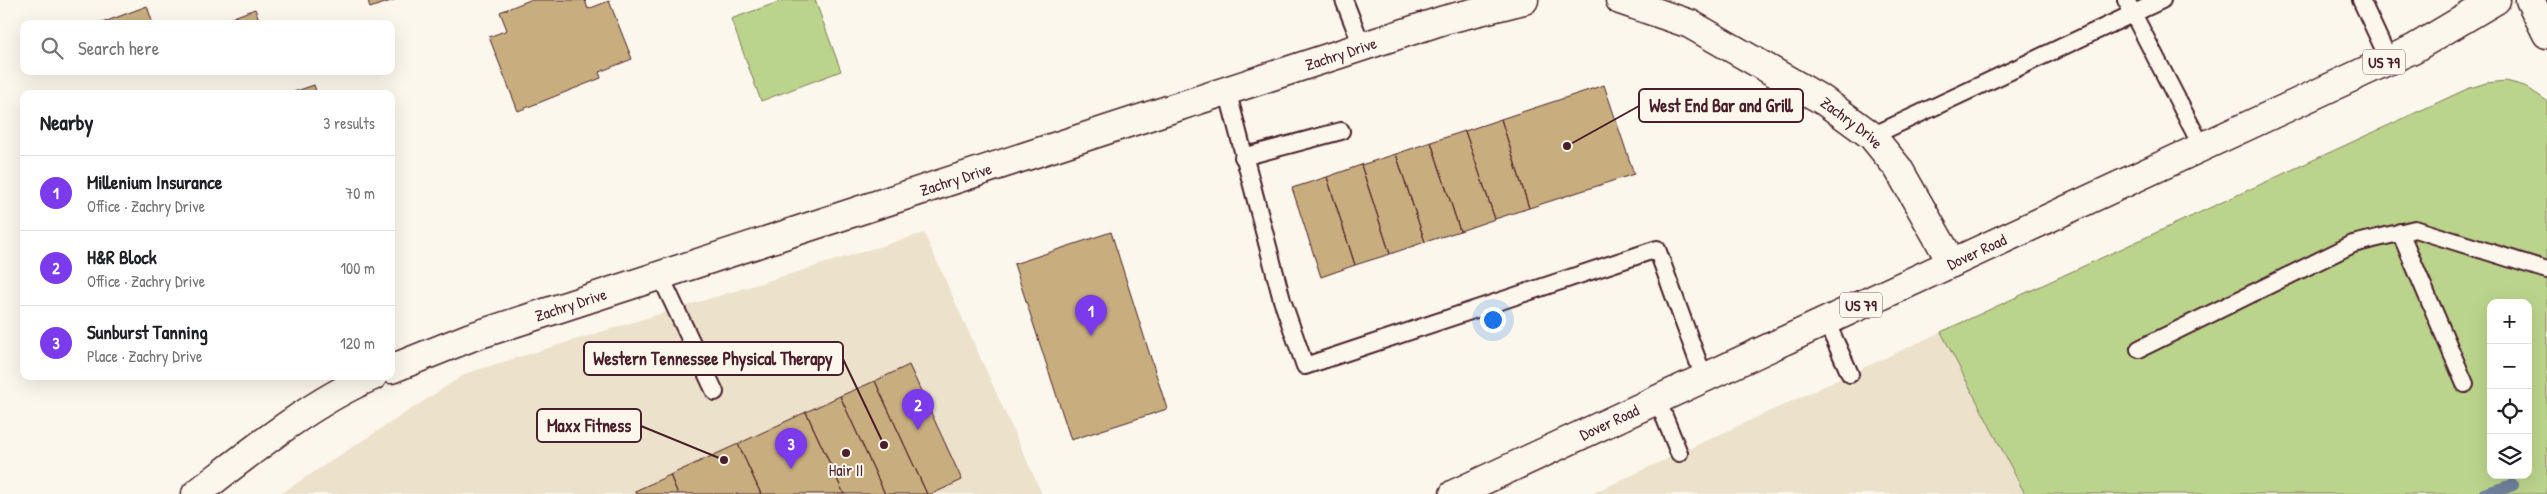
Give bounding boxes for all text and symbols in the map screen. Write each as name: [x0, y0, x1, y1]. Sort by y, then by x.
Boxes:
search box: [20, 20, 395, 75]
street label: Zachry Drive: [1302, 31, 1380, 76]
icon: search: [38, 34, 66, 62]
text: Search here: [78, 35, 159, 61]
road number: US 79: [2363, 50, 2405, 74]
callout: West End Bar and Grill: [1639, 89, 1803, 122]
street label: Zachry Drive: [1816, 91, 1889, 154]
text: West End Bar and Grill: [1649, 93, 1794, 118]
text: Nearby: [40, 108, 93, 137]
text: 3 results: [323, 112, 375, 134]
street label: Zachry Drive: [917, 157, 995, 201]
text: Millenium Insurance: [87, 169, 222, 195]
text: 1: [53, 182, 59, 204]
text: 70 m: [345, 182, 375, 204]
text: Office · Zachry Drive: [87, 195, 205, 217]
street label: Dover Road: [1943, 228, 2010, 275]
text: H&R Block: [87, 244, 157, 270]
text: 2: [52, 257, 60, 279]
text: 100 m: [340, 257, 375, 279]
text: Office · Zachry Drive: [87, 270, 205, 292]
street label: Zachry Drive: [532, 282, 610, 326]
road number: US 79: [1840, 292, 1882, 318]
pin: 1: [1075, 295, 1107, 336]
map controls: [2487, 299, 2532, 479]
button: +: [2487, 299, 2532, 344]
your location: [1480, 307, 1506, 333]
text: Sunburst Tanning: [87, 319, 208, 345]
text: 3: [52, 332, 60, 354]
text: 120 m: [340, 332, 375, 354]
callout: Western Tennessee Physical Therapy: [584, 342, 843, 375]
button: −: [2487, 344, 2532, 389]
text: Place · Zachry Drive: [87, 345, 202, 367]
text: Western Tennessee Physical Therapy: [593, 346, 833, 372]
pin: 2: [902, 389, 934, 430]
button: locate: [2487, 389, 2532, 434]
street label: Dover Road: [1576, 399, 1642, 445]
callout: Maxx Fitness: [537, 409, 641, 442]
text: Maxx Fitness: [547, 413, 631, 438]
pin: 3: [775, 428, 807, 469]
button: layers: [2487, 434, 2532, 479]
marker: Hair II: [840, 447, 852, 459]
place label: Hair II: [829, 459, 863, 481]

